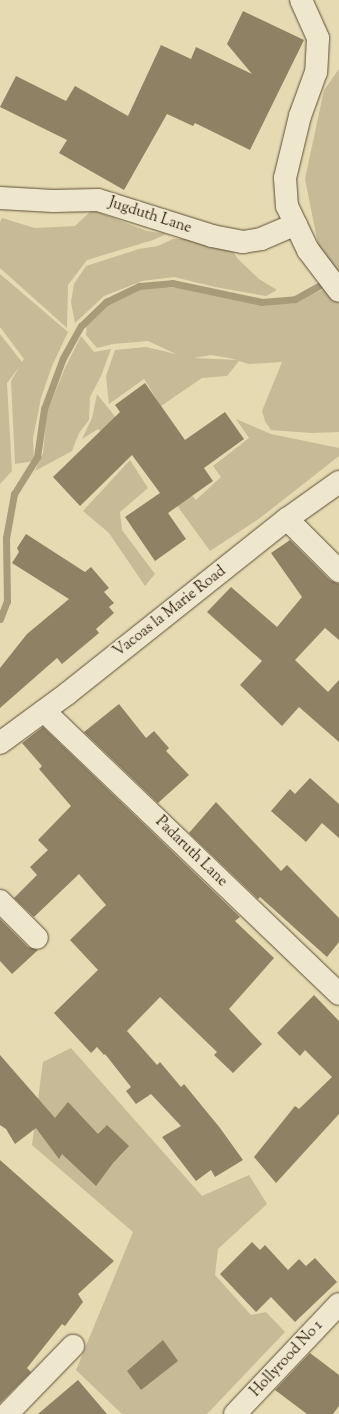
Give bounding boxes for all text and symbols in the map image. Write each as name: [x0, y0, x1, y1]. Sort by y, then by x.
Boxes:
street label: Jugduth Lane: [106, 194, 194, 238]
street label: Vacoas la Marie Road: [110, 563, 230, 661]
street label: Padaruth Lane: [151, 813, 231, 891]
street label: Hollyrood No 1: [247, 1317, 327, 1401]

